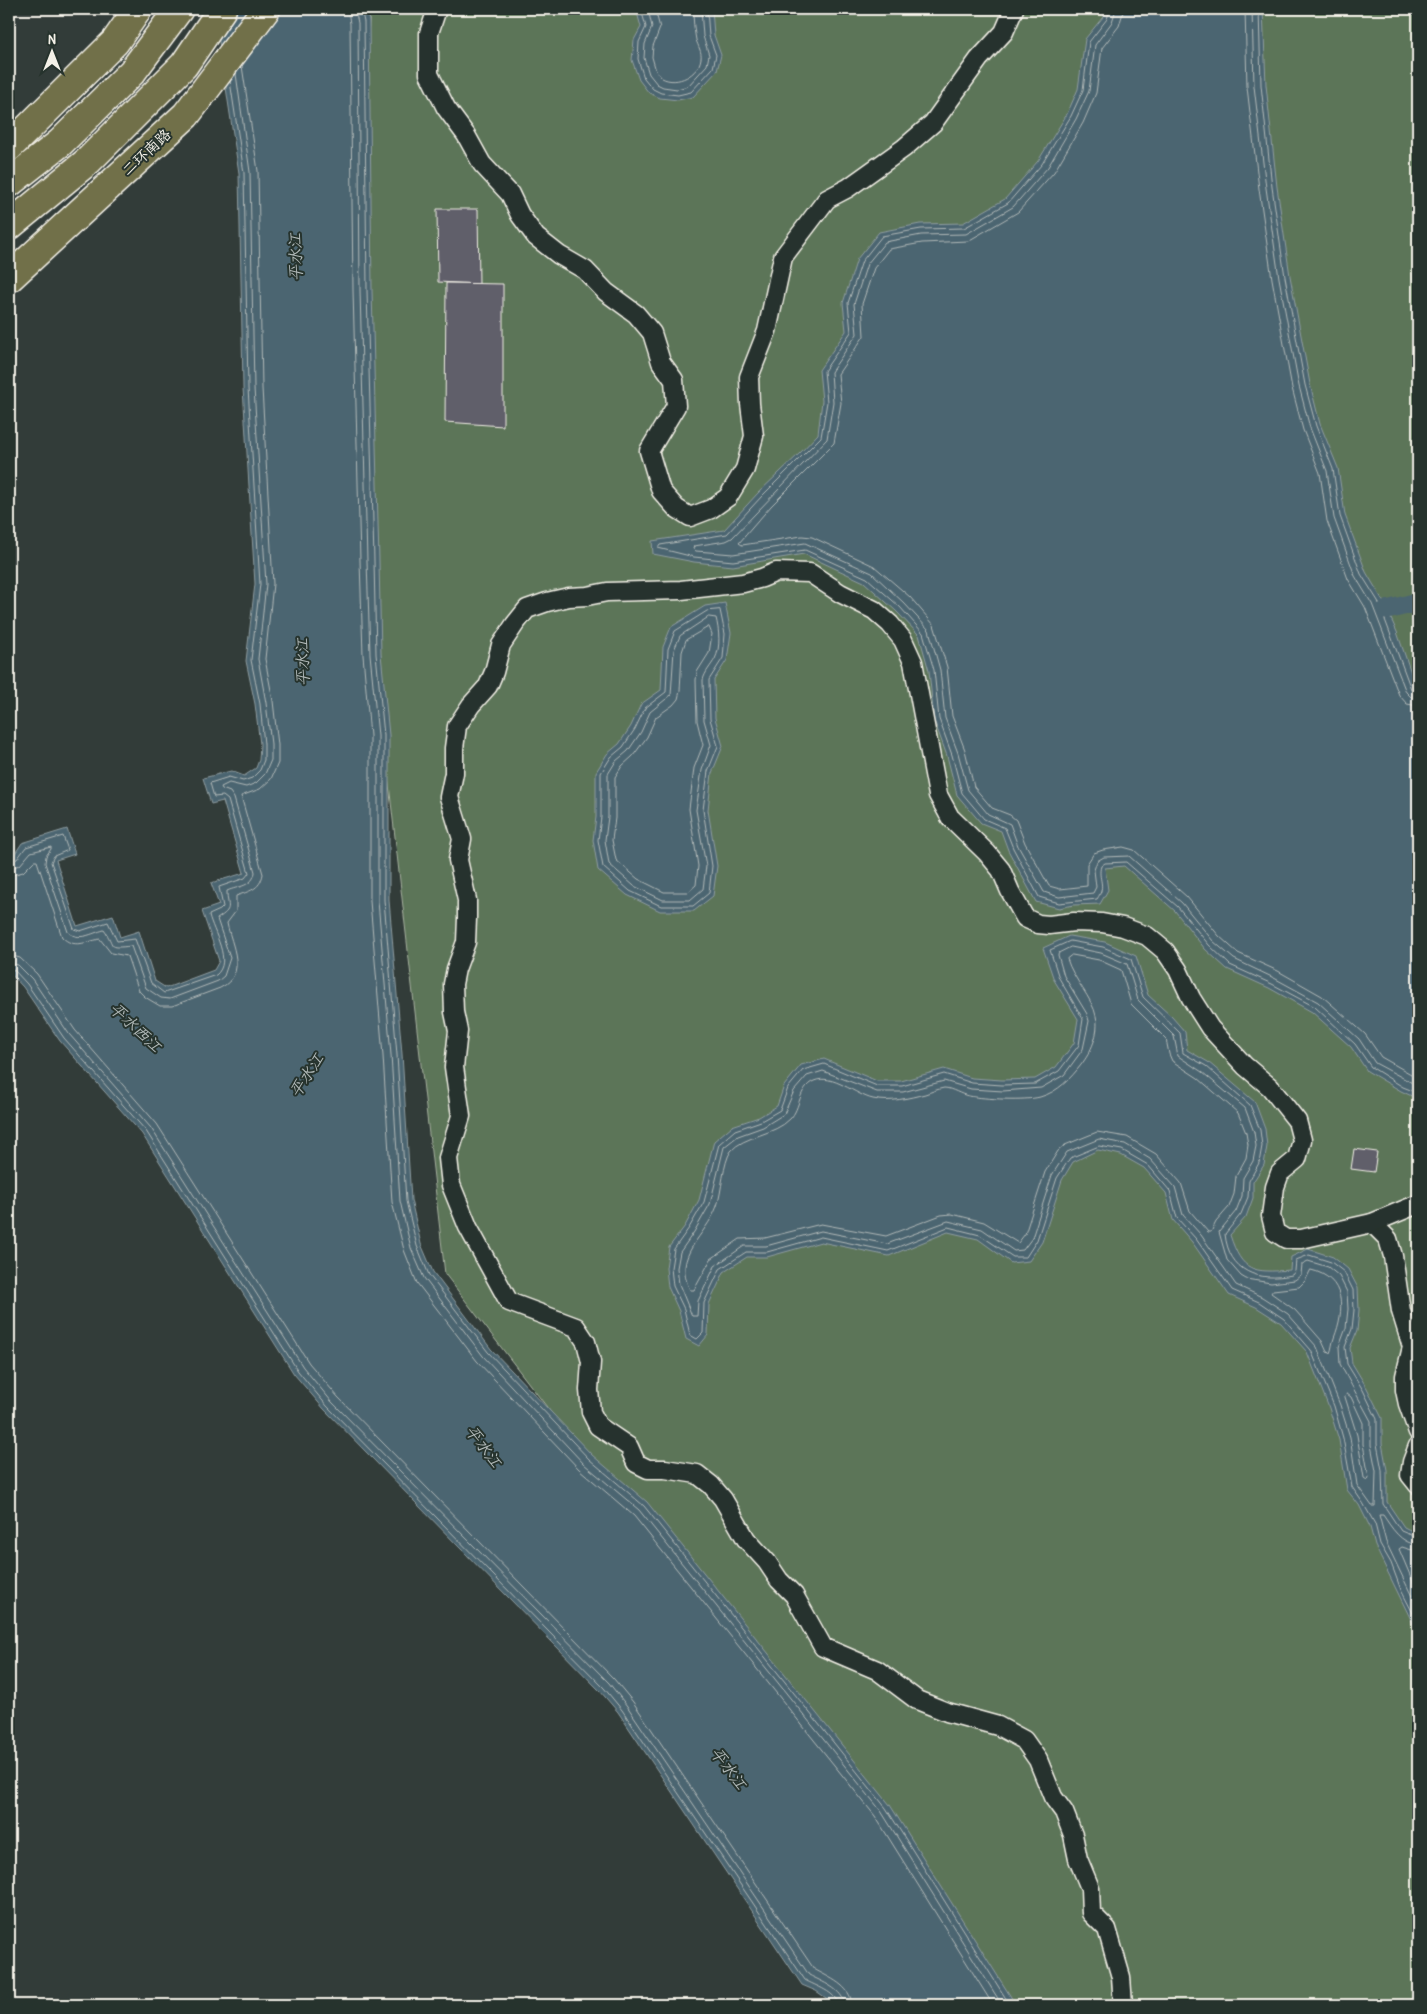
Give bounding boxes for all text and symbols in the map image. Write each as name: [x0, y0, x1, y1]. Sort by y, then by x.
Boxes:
north arrow: [28, 28, 78, 78]
text: N: [48, 29, 56, 48]
street label: 二环南路: [117, 124, 175, 180]
water label: 平水江: [284, 232, 306, 281]
water label: 平水江: [291, 637, 313, 686]
water label: 平水西江: [105, 997, 168, 1058]
water label: 平水江: [284, 1048, 329, 1101]
water label: 平水江: [461, 1420, 508, 1473]
water label: 平水江: [706, 1742, 753, 1795]

